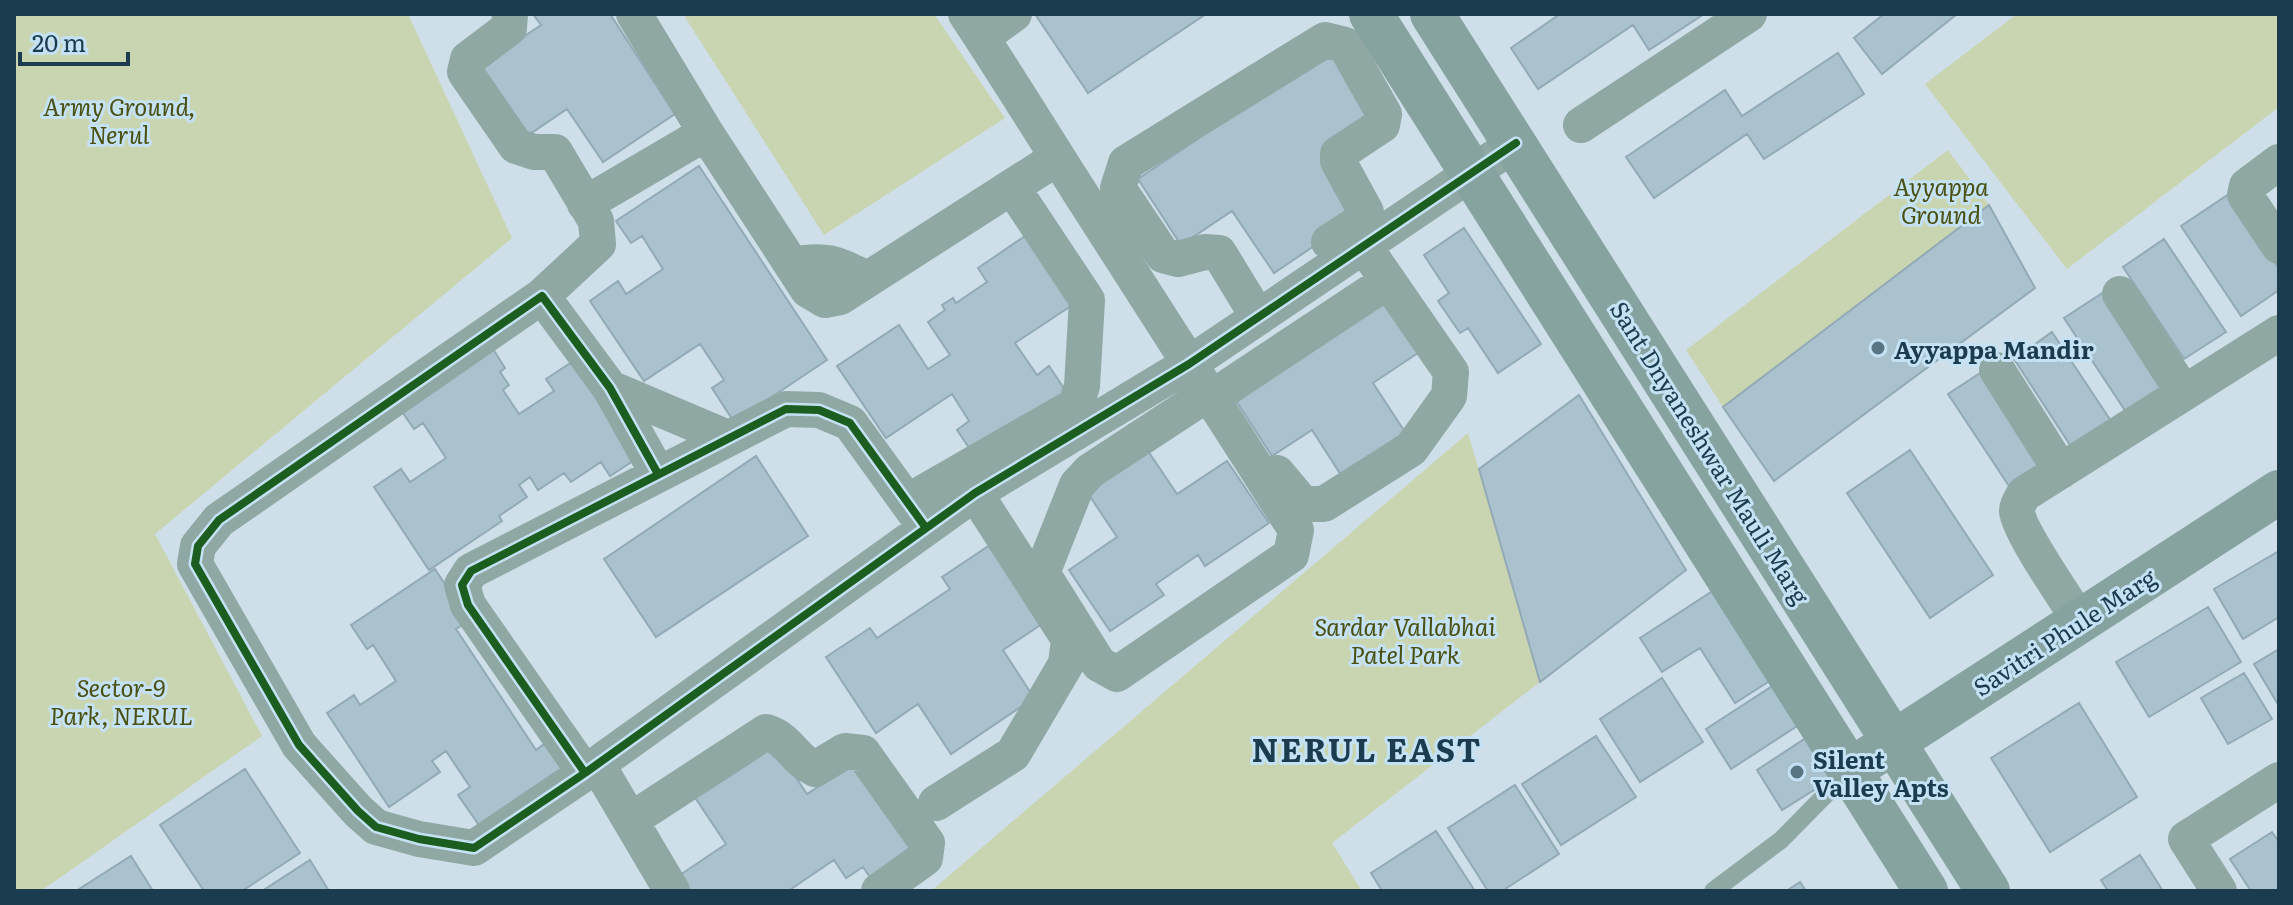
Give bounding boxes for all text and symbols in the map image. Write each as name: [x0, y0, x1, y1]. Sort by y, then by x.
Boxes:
scale bar: [20, 16, 128, 66]
text: 20 m: [32, 24, 86, 59]
park label: Army Ground, Nerul: [43, 88, 195, 151]
park label: Ayyappa Ground: [1893, 168, 1989, 231]
street label: Sant Dnyaneshwar Mauli Marg: [1603, 294, 1819, 611]
place label: Ayyappa Mandir: [1894, 331, 2094, 366]
marker: Ayyappa Mandir: [1869, 339, 1887, 357]
street label: Savitri Phule Marg: [1966, 558, 2163, 703]
park label: Sardar Vallabhai Patel Park: [1314, 608, 1496, 671]
park label: Sector-9 Park, NERUL: [50, 669, 192, 732]
district label: NERUL EAST: [1251, 724, 1483, 772]
place label: Silent Valley Apts: [1813, 741, 1949, 804]
marker: Silent Valley Apts: [1788, 763, 1806, 781]

